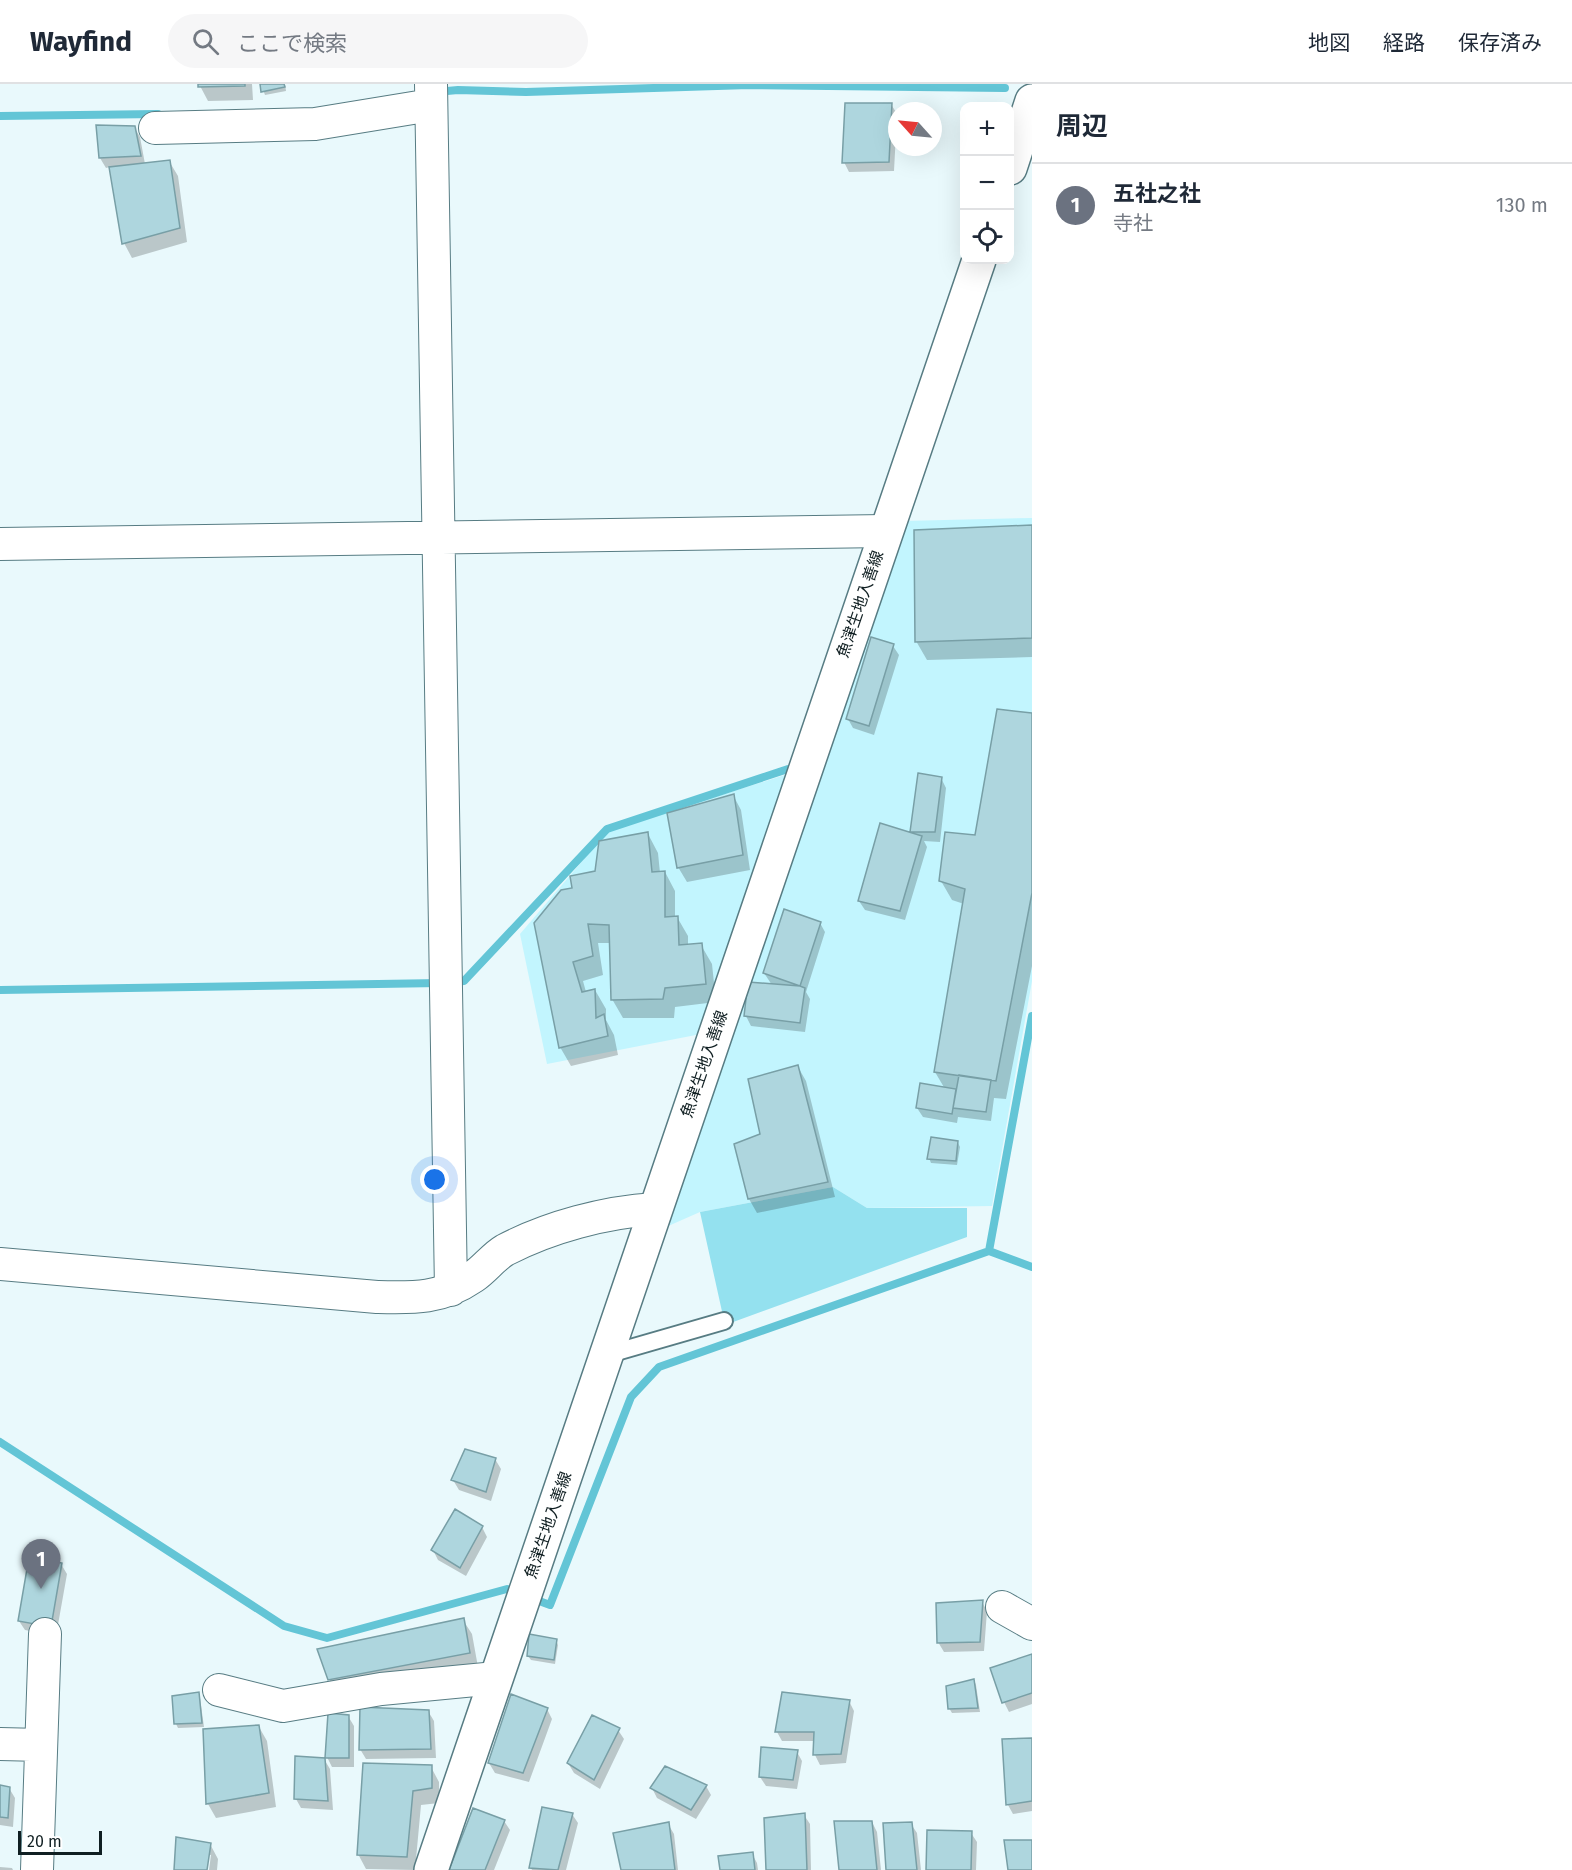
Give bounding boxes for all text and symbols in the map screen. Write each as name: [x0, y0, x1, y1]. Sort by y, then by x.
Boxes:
search box: [168, 14, 588, 68]
text: Wayfind: [30, 25, 132, 58]
icon: search: [189, 25, 222, 58]
text: ここで検索: [237, 30, 347, 57]
text: 地図: [1308, 30, 1350, 56]
text: 経路: [1383, 30, 1425, 56]
text: 保存済み: [1458, 30, 1542, 56]
north arrow: [888, 102, 942, 156]
map controls: [960, 102, 1014, 264]
button: +: [960, 102, 1014, 156]
text: 周辺: [1056, 111, 1108, 142]
button: −: [960, 156, 1014, 210]
text: 五社之社: [1113, 180, 1201, 207]
text: 1: [1071, 193, 1080, 217]
text: 130 m: [1496, 193, 1548, 217]
button: locate: [960, 210, 1014, 264]
text: 寺社: [1113, 211, 1153, 235]
street label: 魚津生地入善線: [833, 548, 887, 660]
street label: 魚津生地入善線: [677, 1008, 731, 1120]
your location: [420, 1165, 449, 1194]
street label: 魚津生地入善線: [521, 1469, 575, 1581]
pin: 1: [22, 1540, 60, 1589]
scale bar: [18, 1828, 102, 1856]
text: 20 m: [27, 1832, 62, 1851]

